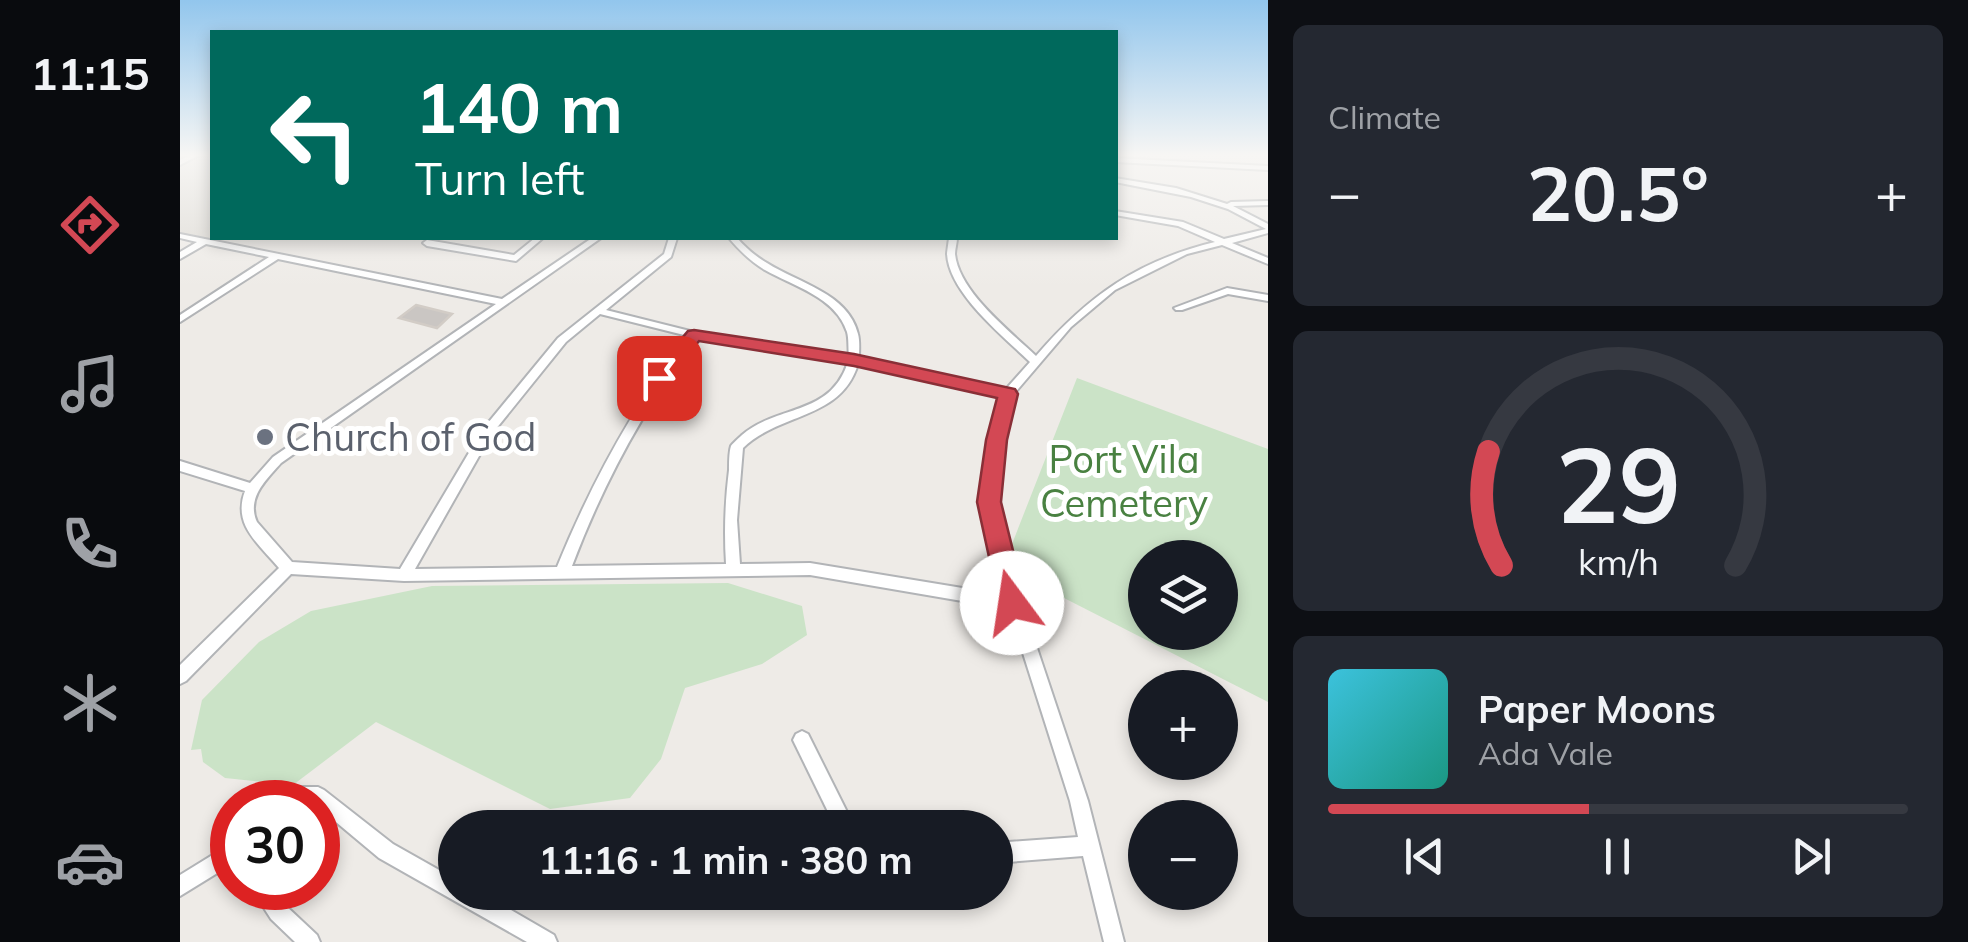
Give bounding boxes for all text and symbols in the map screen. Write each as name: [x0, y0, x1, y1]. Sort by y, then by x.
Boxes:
text: 11:15: [30, 45, 150, 101]
text: 140 m: [415, 63, 623, 151]
icon: left: [250, 70, 380, 200]
text: Climate: [1328, 97, 1441, 137]
text: 20.5°: [1527, 146, 1709, 240]
text: Turn left: [415, 150, 584, 206]
text: −: [1328, 158, 1361, 227]
text: +: [1875, 158, 1908, 227]
icon: directions: [55, 190, 125, 260]
pin: [617, 336, 702, 421]
icon: music: [55, 349, 125, 419]
icon: arrive: [632, 351, 687, 406]
place label: Church of God: [285, 413, 536, 461]
text: 29: [1556, 418, 1680, 549]
marker: Church of God: [254, 426, 276, 448]
park label: Port Vila Cemetery: [1040, 435, 1208, 527]
icon: phone: [55, 509, 125, 579]
text: km/h: [1578, 539, 1658, 584]
map controls: [1128, 540, 1238, 910]
button: layers: [1128, 540, 1238, 650]
position arrow: [960, 551, 1064, 655]
icon: climate: [55, 668, 125, 738]
button: +: [1128, 670, 1238, 780]
text: Paper Moons: [1478, 685, 1716, 733]
text: Ada Vale: [1478, 733, 1613, 773]
speed limit sign: 30: [210, 780, 340, 910]
button: −: [1128, 800, 1238, 910]
icon: car: [55, 827, 125, 897]
icon: previous: [1397, 829, 1452, 884]
icon: pause: [1590, 829, 1645, 884]
icon: next: [1784, 829, 1839, 884]
text: 11:16 · 1 min · 380 m: [538, 836, 913, 884]

